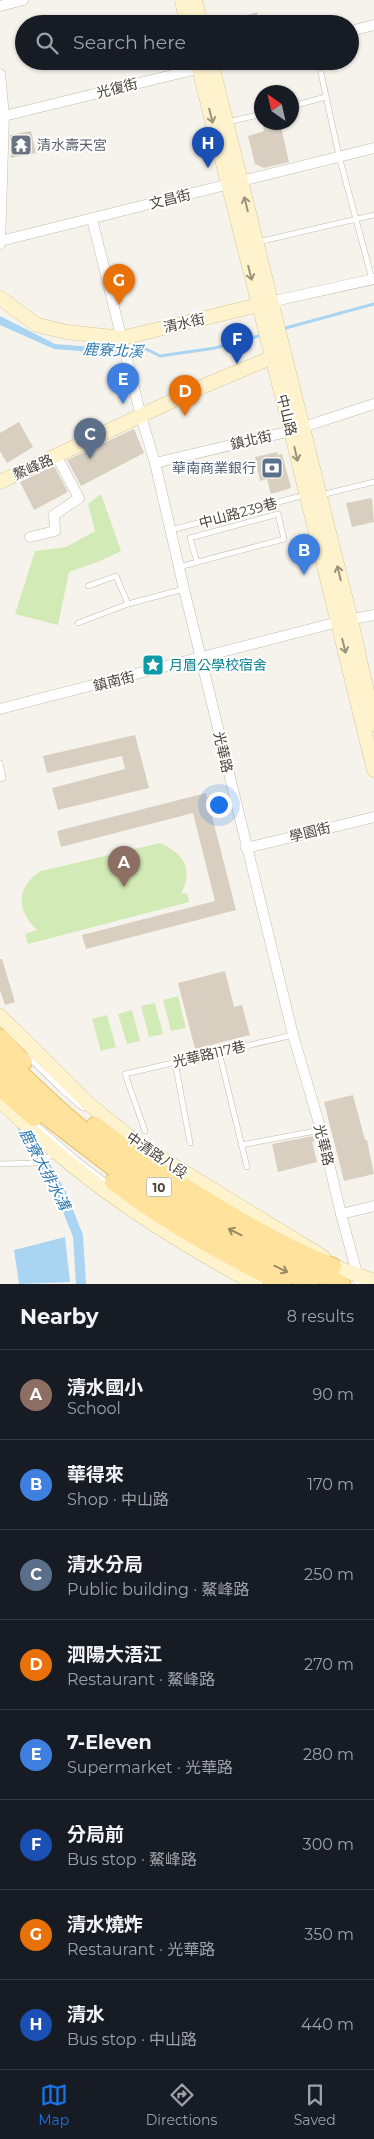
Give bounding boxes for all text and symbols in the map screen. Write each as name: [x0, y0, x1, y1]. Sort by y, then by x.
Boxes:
search box: [15, 15, 359, 70]
icon: search: [33, 29, 61, 57]
text: Search here: [73, 31, 186, 54]
street label: 光復街: [94, 74, 140, 102]
north arrow: [254, 85, 299, 130]
one-way arrow: [206, 107, 216, 123]
pin: H: [192, 127, 224, 168]
temple icon: 清水壽天宮: [9, 133, 33, 157]
place label: 清水壽天宮: [37, 136, 107, 154]
street label: 文昌街: [147, 185, 193, 213]
one-way arrow: [241, 197, 250, 213]
pin: G: [103, 264, 135, 305]
one-way arrow: [246, 265, 255, 281]
street label: 清水街: [162, 310, 206, 336]
pin: F: [221, 323, 253, 364]
water label: 鹿寮北溪: [83, 339, 145, 361]
pin: E: [107, 363, 139, 404]
pin: D: [169, 375, 201, 416]
street label: 中山路: [273, 392, 301, 438]
pin: C: [74, 418, 106, 459]
street label: 鎮北街: [229, 427, 273, 453]
one-way arrow: [292, 446, 301, 462]
street label: 鰲峰路: [10, 450, 56, 484]
bank icon: 華南商業銀行: [260, 456, 284, 480]
place label: 華南商業銀行: [172, 459, 256, 477]
street label: 中山路239巷: [197, 494, 279, 532]
pin: B: [288, 534, 320, 575]
one-way arrow: [334, 566, 343, 582]
one-way arrow: [340, 638, 349, 654]
place icon: 月眉公學校宿舍: [141, 653, 165, 677]
place label: 月眉公學校宿舍: [169, 656, 267, 674]
street label: 鎮南街: [91, 667, 137, 695]
street label: 光華路: [210, 730, 236, 774]
your location: [206, 792, 232, 818]
street label: 學園街: [287, 818, 333, 846]
pin: A: [108, 846, 140, 887]
street label: 光華路117巷: [171, 1037, 247, 1071]
street label: 光華路: [310, 1122, 338, 1168]
water label: 鹿寮大排水溝: [15, 1125, 75, 1215]
street label: 中清路八段: [123, 1128, 191, 1182]
road number: 10: [146, 1178, 172, 1196]
one-way arrow: [228, 1227, 243, 1236]
one-way arrow: [273, 1265, 288, 1275]
text: Nearby: [20, 1304, 99, 1329]
text: 8 results: [287, 1307, 354, 1326]
text: 清水國小: [67, 1376, 143, 1399]
text: A: [30, 1385, 42, 1404]
text: 90 m: [312, 1385, 354, 1404]
text: School: [67, 1399, 121, 1418]
text: 華得來: [67, 1463, 124, 1486]
text: B: [30, 1475, 42, 1494]
text: 170 m: [307, 1475, 354, 1494]
text: Shop · 中山路: [67, 1490, 169, 1509]
text: 清水分局: [67, 1553, 143, 1576]
text: C: [30, 1565, 42, 1584]
text: 250 m: [304, 1565, 354, 1584]
text: Public building · 鰲峰路: [67, 1580, 249, 1599]
text: 泗陽大浯江: [67, 1643, 162, 1666]
text: D: [29, 1655, 43, 1674]
text: 270 m: [304, 1655, 354, 1674]
text: Restaurant · 鰲峰路: [67, 1670, 215, 1689]
text: 7-Eleven: [67, 1731, 152, 1754]
text: E: [31, 1745, 41, 1764]
text: 280 m: [303, 1745, 354, 1764]
text: Supermarket · 光華路: [67, 1758, 233, 1777]
text: 分局前: [67, 1823, 124, 1846]
text: F: [31, 1835, 41, 1854]
text: 300 m: [303, 1835, 354, 1854]
text: Bus stop · 鰲峰路: [67, 1850, 197, 1869]
text: 清水燒炸: [67, 1913, 143, 1936]
text: G: [30, 1925, 42, 1944]
text: 350 m: [304, 1925, 354, 1944]
text: Restaurant · 光華路: [67, 1940, 215, 1959]
text: 清水: [67, 2003, 105, 2026]
text: H: [30, 2015, 42, 2034]
text: 440 m: [301, 2015, 354, 2034]
text: Bus stop · 中山路: [67, 2030, 197, 2049]
tab: Map: [38, 2081, 69, 2129]
tab: Directions: [146, 2081, 217, 2129]
tab: Saved: [294, 2081, 336, 2129]

